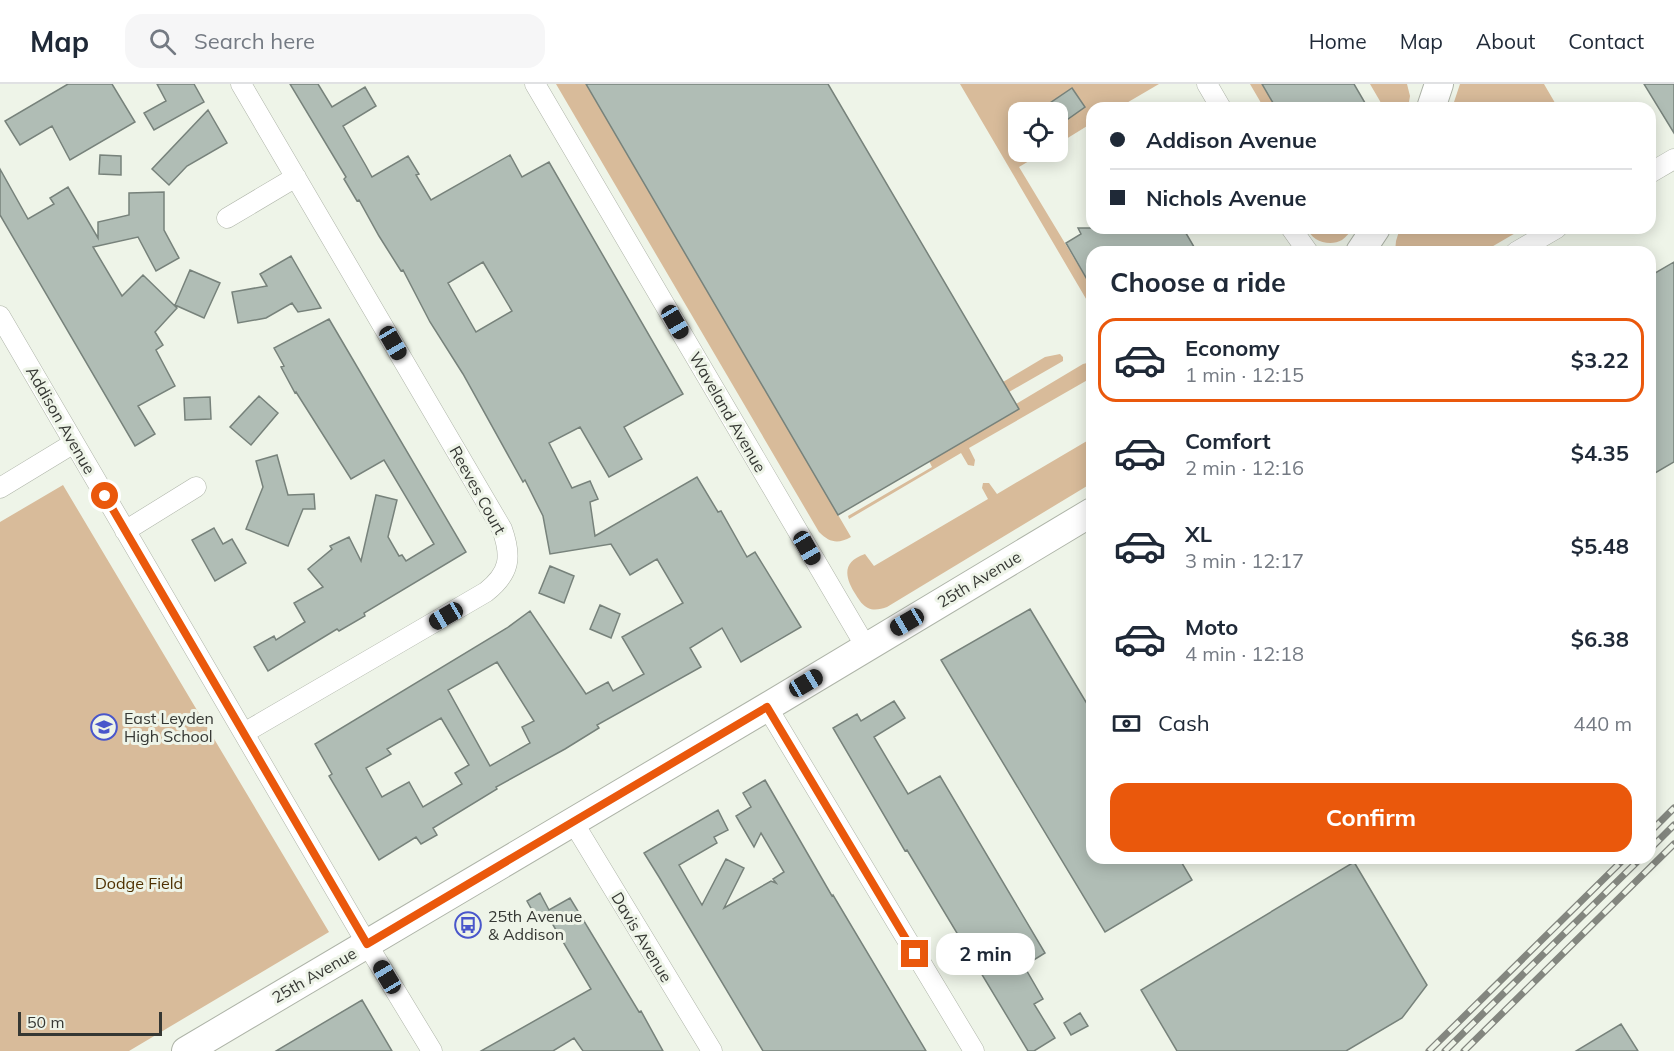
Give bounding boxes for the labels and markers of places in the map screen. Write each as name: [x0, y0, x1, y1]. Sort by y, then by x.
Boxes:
place label: East Leyden High School: [124, 708, 214, 746]
school or university icon: East Leyden High School: [89, 712, 119, 742]
place label: 25th Avenue & Addison: [488, 906, 582, 944]
bus stop icon: 25th Avenue & Addison: [453, 910, 483, 940]

